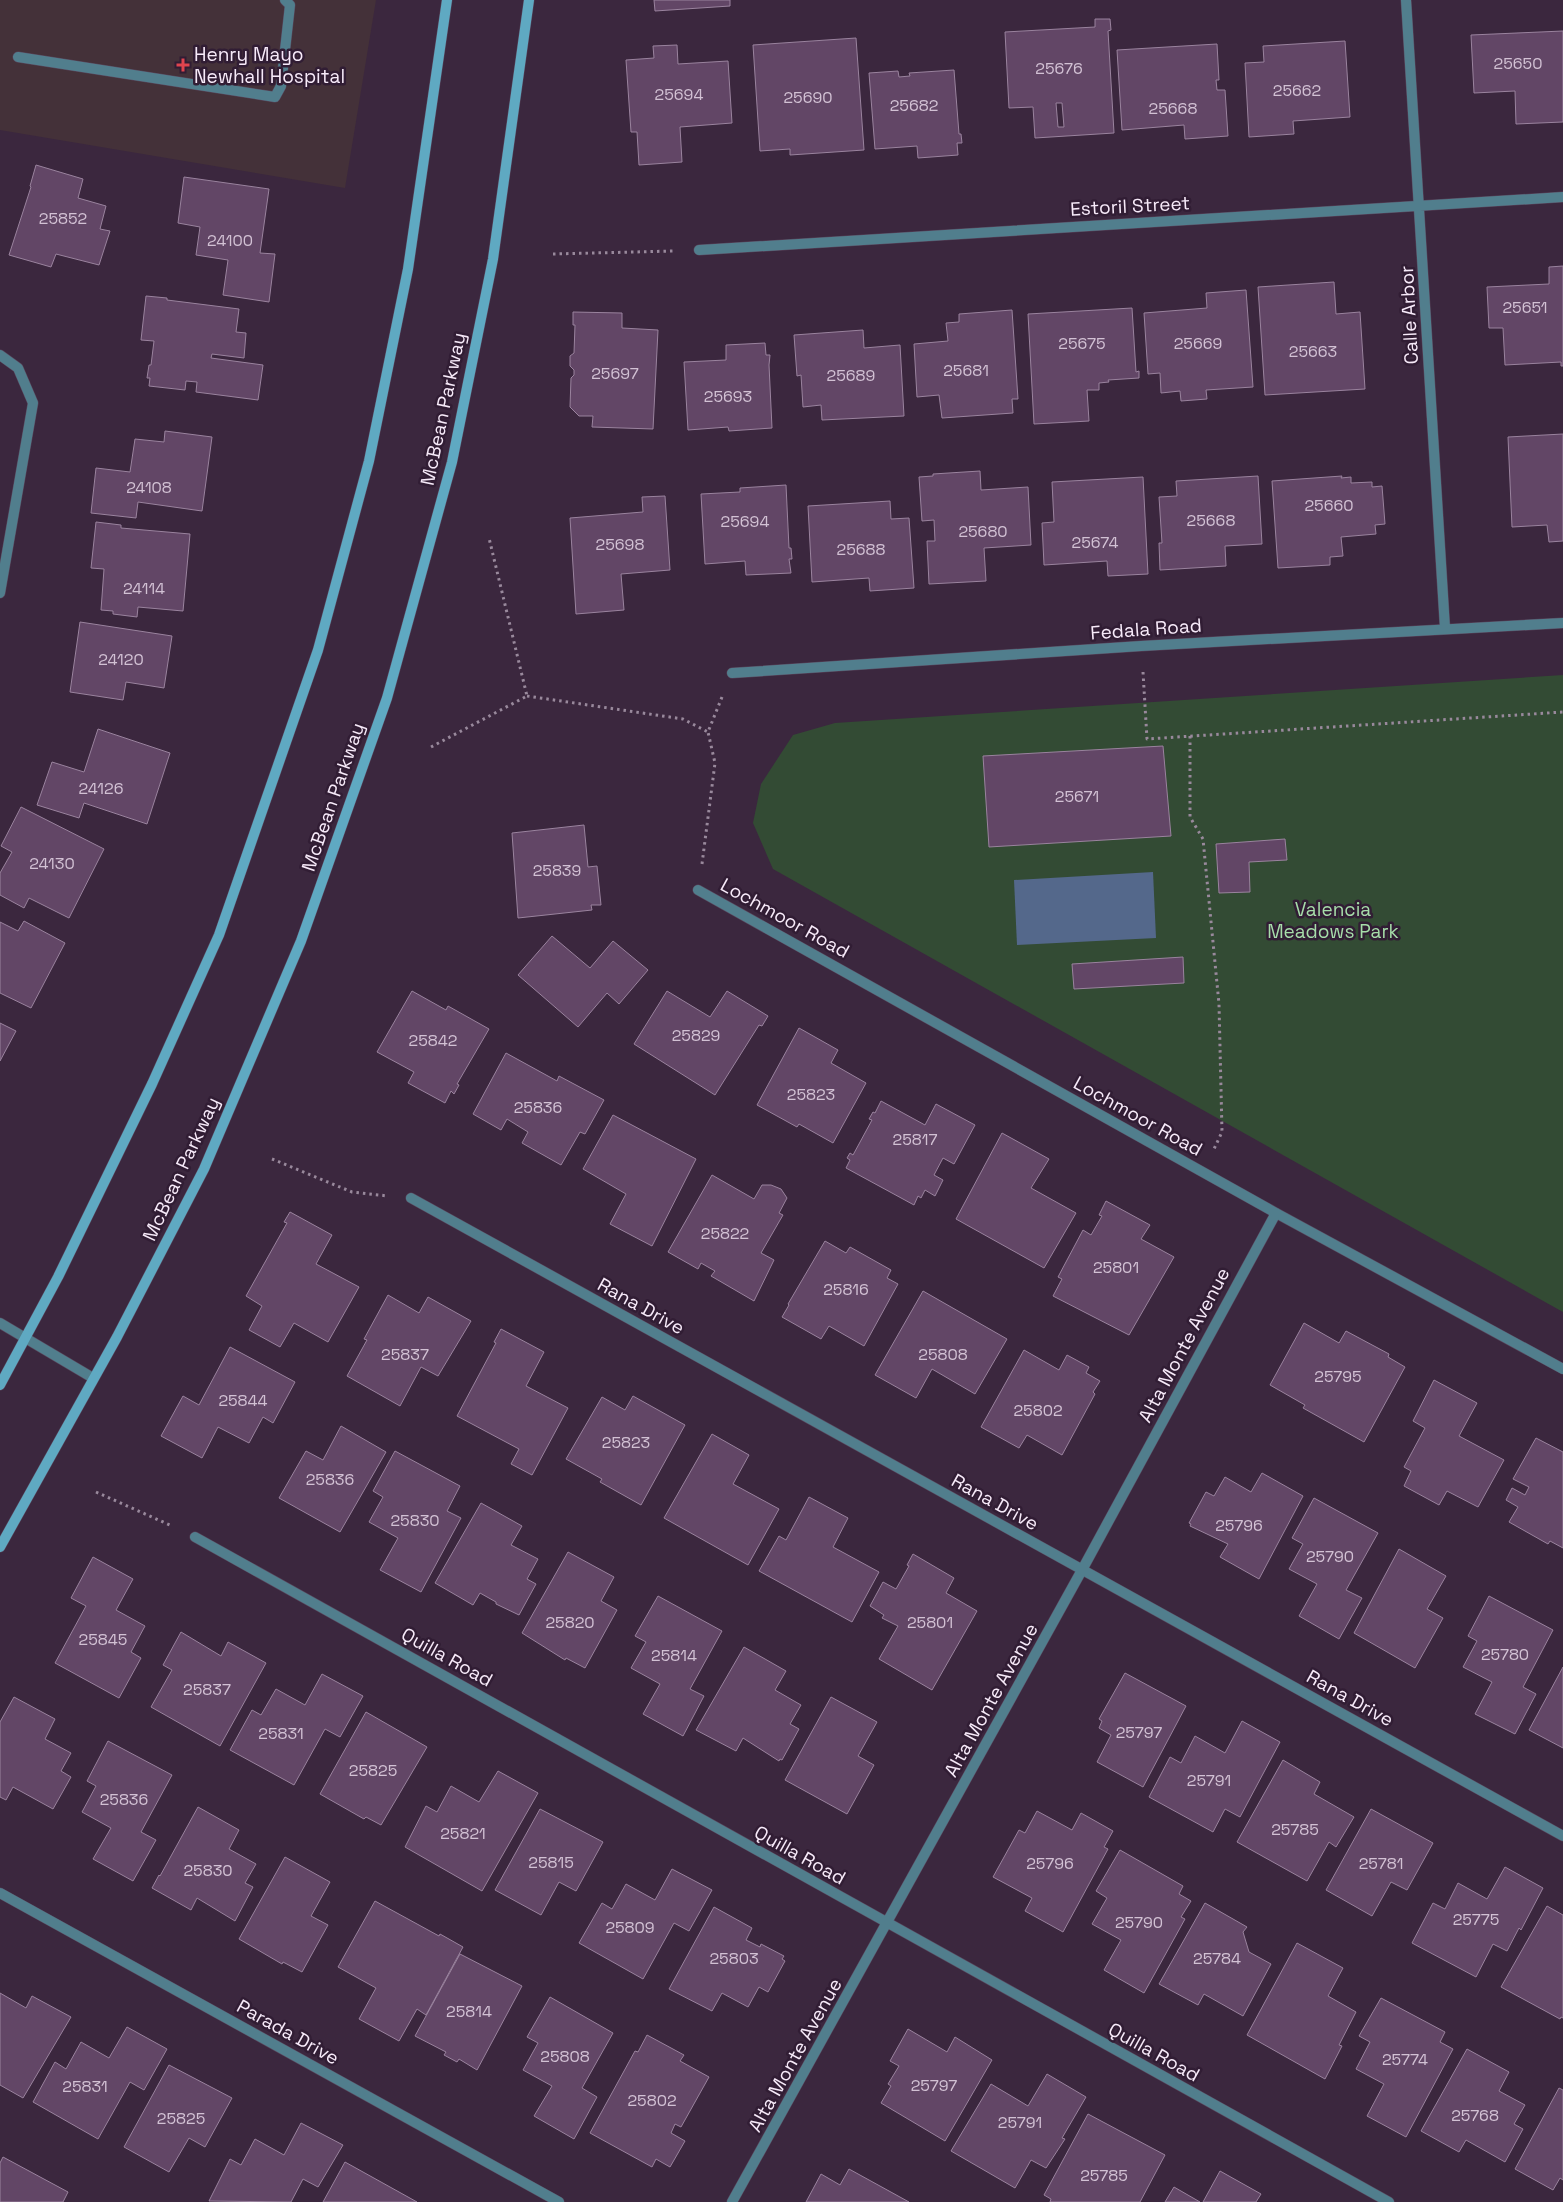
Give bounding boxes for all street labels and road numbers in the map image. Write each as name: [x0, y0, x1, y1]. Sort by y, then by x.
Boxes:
street label: Estoril Street: [1069, 190, 1191, 222]
street label: Calle Arbor: [1394, 265, 1424, 365]
street label: McBean Parkway: [415, 330, 471, 488]
street label: Fedala Road: [1089, 613, 1203, 645]
street label: McBean Parkway: [296, 719, 370, 875]
street label: Lochmoor Road: [716, 872, 854, 964]
street label: Lochmoor Road: [1069, 1070, 1207, 1162]
street label: McBean Parkway: [137, 1093, 225, 1245]
street label: Alta Monte Avenue: [1133, 1263, 1235, 1427]
street label: Rana Drive: [593, 1272, 689, 1340]
street label: Rana Drive: [947, 1468, 1043, 1536]
street label: Alta Monte Avenue: [938, 1619, 1044, 1781]
street label: Quilla Road: [397, 1622, 497, 1692]
street label: Rana Drive: [1302, 1664, 1398, 1732]
street label: Quilla Road: [750, 1820, 850, 1890]
street label: Alta Monte Avenue: [742, 1974, 848, 2136]
street label: Parada Drive: [232, 1994, 344, 2070]
street label: Quilla Road: [1104, 2017, 1204, 2087]

